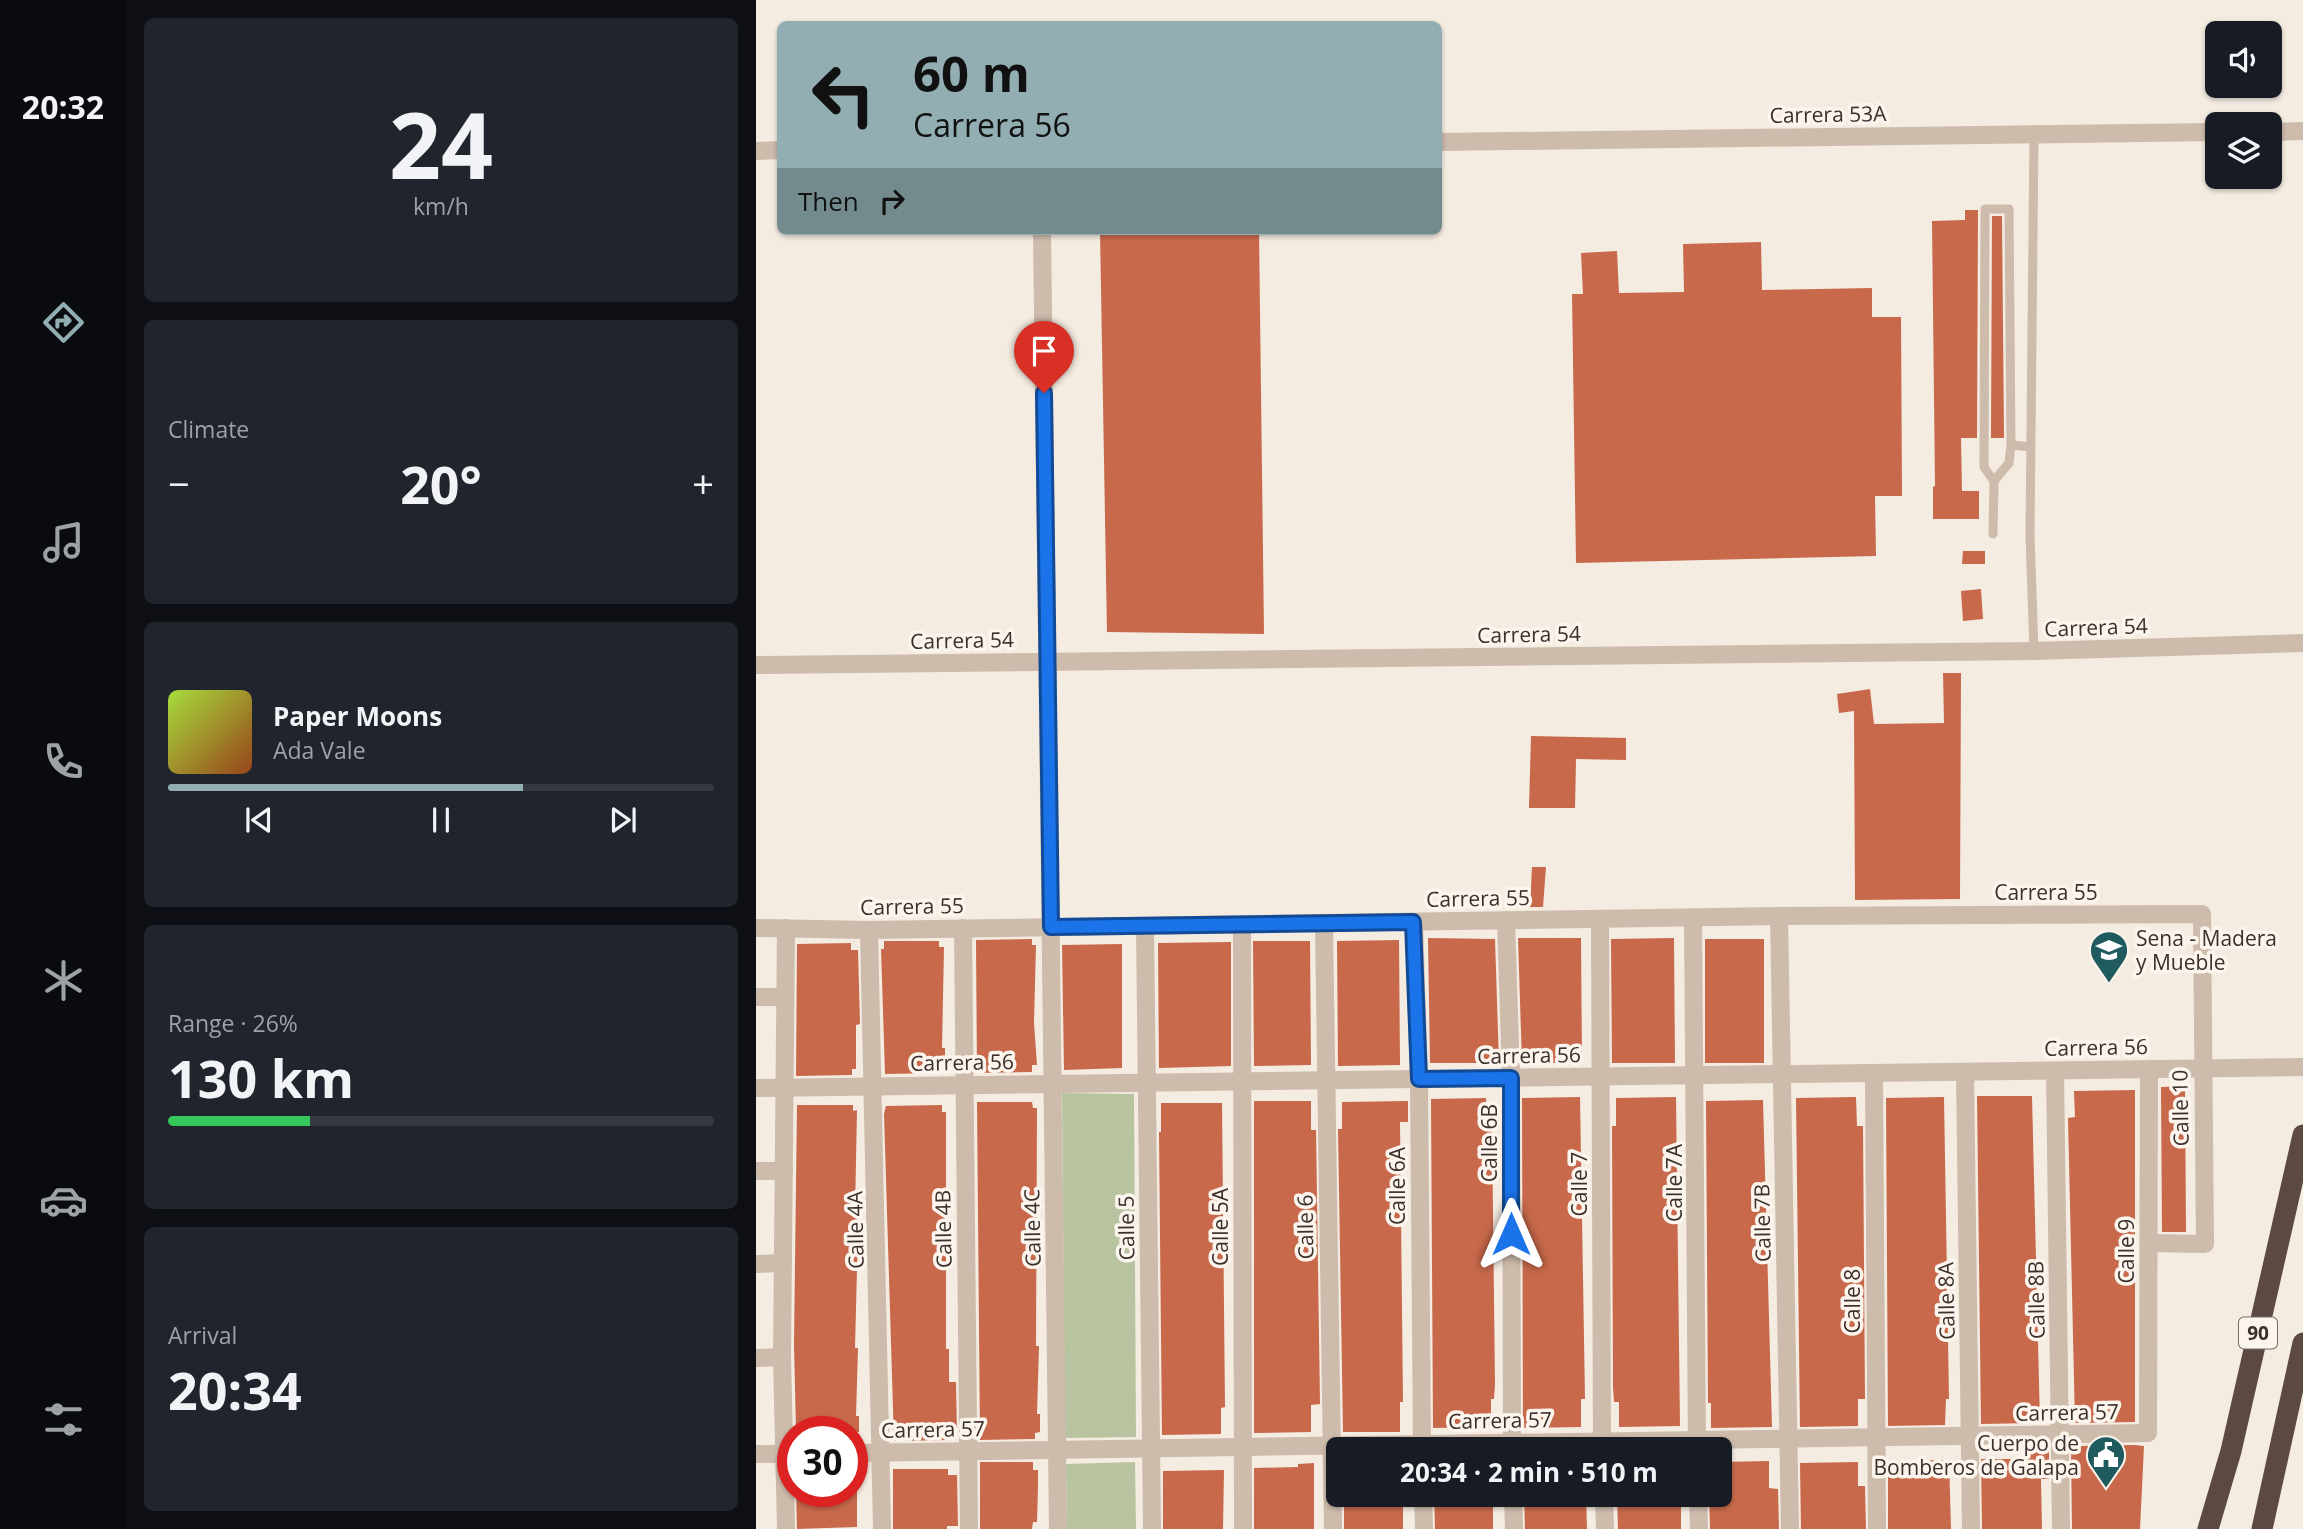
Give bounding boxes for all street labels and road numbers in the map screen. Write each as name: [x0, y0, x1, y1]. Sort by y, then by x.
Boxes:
street label: Carrera 53A: [1769, 99, 1887, 129]
street label: Carrera 54: [2044, 611, 2148, 643]
street label: Carrera 54: [1477, 619, 1581, 649]
street label: Carrera 54: [910, 625, 1014, 655]
street label: Carrera 55: [1994, 878, 2098, 906]
street label: Carrera 55: [1426, 883, 1530, 913]
street label: Carrera 55: [860, 891, 964, 921]
street label: Carrera 56: [2044, 1032, 2148, 1062]
street label: Carrera 56: [1477, 1040, 1581, 1070]
street label: Carrera 56: [910, 1047, 1014, 1077]
street label: Calle 10: [2165, 1069, 2195, 1147]
street label: Calle 6B: [1475, 1104, 1503, 1182]
street label: Calle 7A: [1660, 1143, 1688, 1222]
street label: Calle 6A: [1383, 1146, 1411, 1225]
street label: Calle 7: [1565, 1152, 1593, 1216]
street label: Calle 7B: [1747, 1184, 1777, 1262]
street label: Calle 5A: [1206, 1187, 1234, 1266]
street label: Calle 4C: [1017, 1189, 1047, 1267]
street label: Calle 4A: [840, 1190, 870, 1269]
street label: Calle 4B: [928, 1190, 958, 1268]
street label: Calle 6: [1290, 1194, 1320, 1260]
street label: Calle 5: [1111, 1195, 1141, 1261]
street label: Calle 9: [2112, 1219, 2140, 1283]
street label: Calle 8A: [1931, 1261, 1961, 1340]
street label: Calle 8B: [2021, 1261, 2051, 1339]
street label: Calle 8: [1838, 1269, 1866, 1333]
road number: 90: [2239, 1317, 2277, 1348]
street label: Carrera 57: [2015, 1397, 2119, 1427]
street label: Carrera 57: [1448, 1405, 1552, 1435]
street label: Carrera 57: [881, 1414, 985, 1444]

